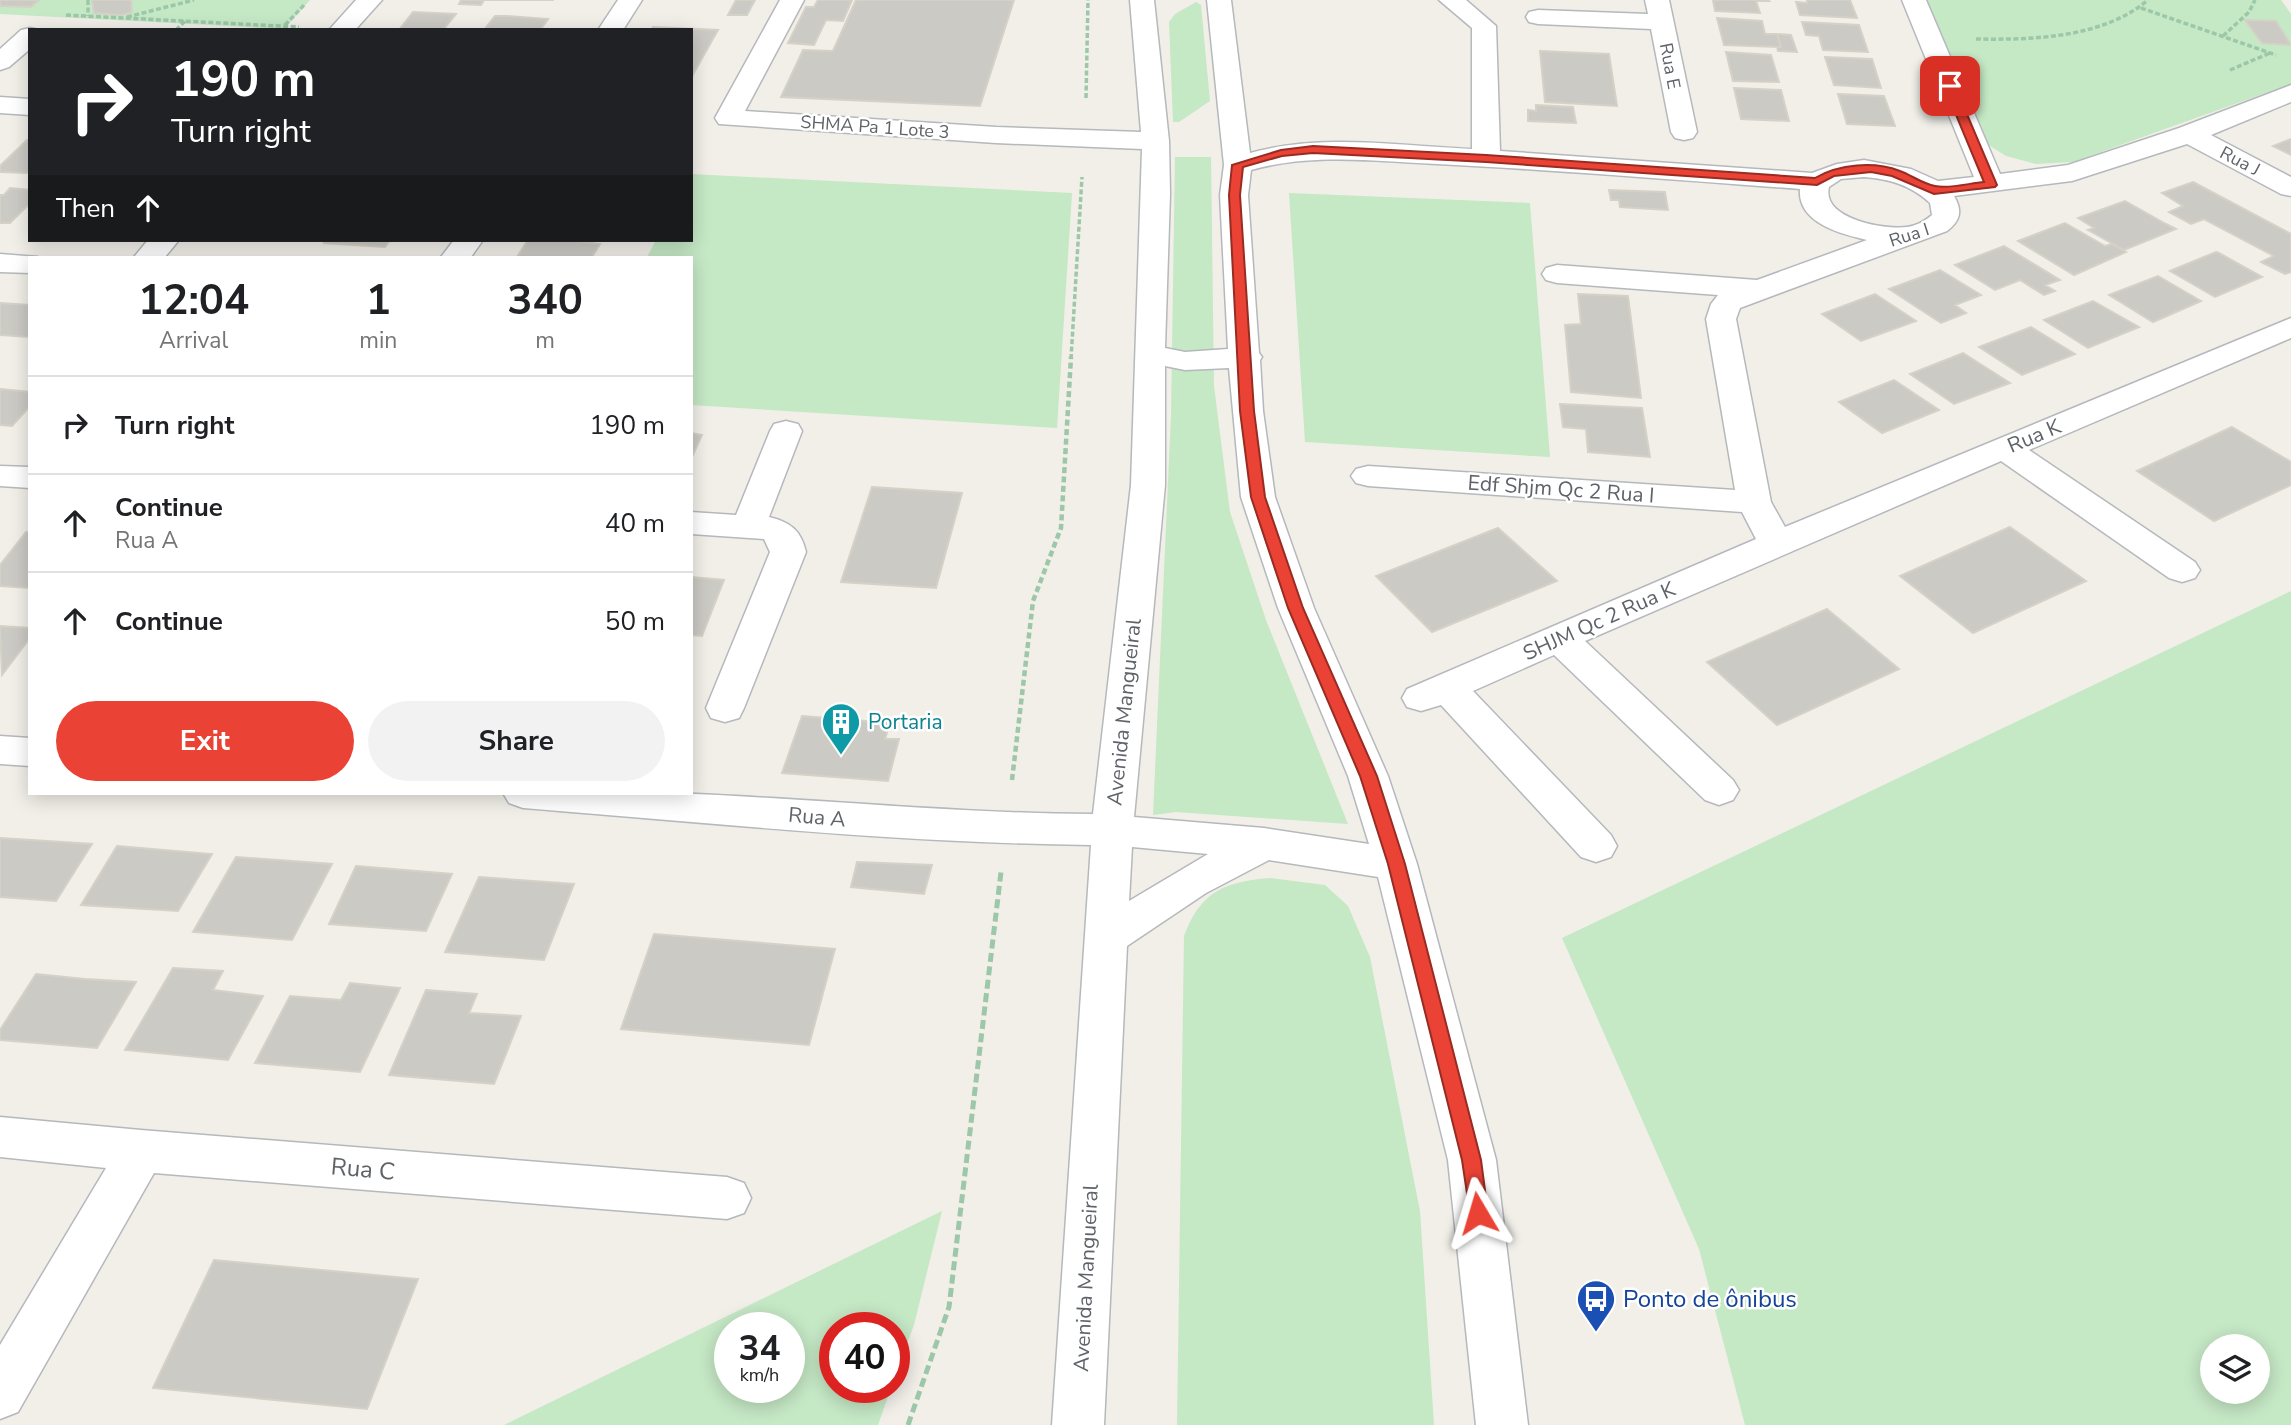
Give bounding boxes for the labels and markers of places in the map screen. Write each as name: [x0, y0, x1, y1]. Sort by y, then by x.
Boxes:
pin: [1920, 56, 1980, 116]
building icon: Portaria: [820, 701, 862, 756]
place label: Portaria: [868, 708, 943, 736]
bus stop icon: Ponto de ônibus: [1575, 1278, 1617, 1333]
place label: Ponto de ônibus: [1623, 1283, 1797, 1315]

